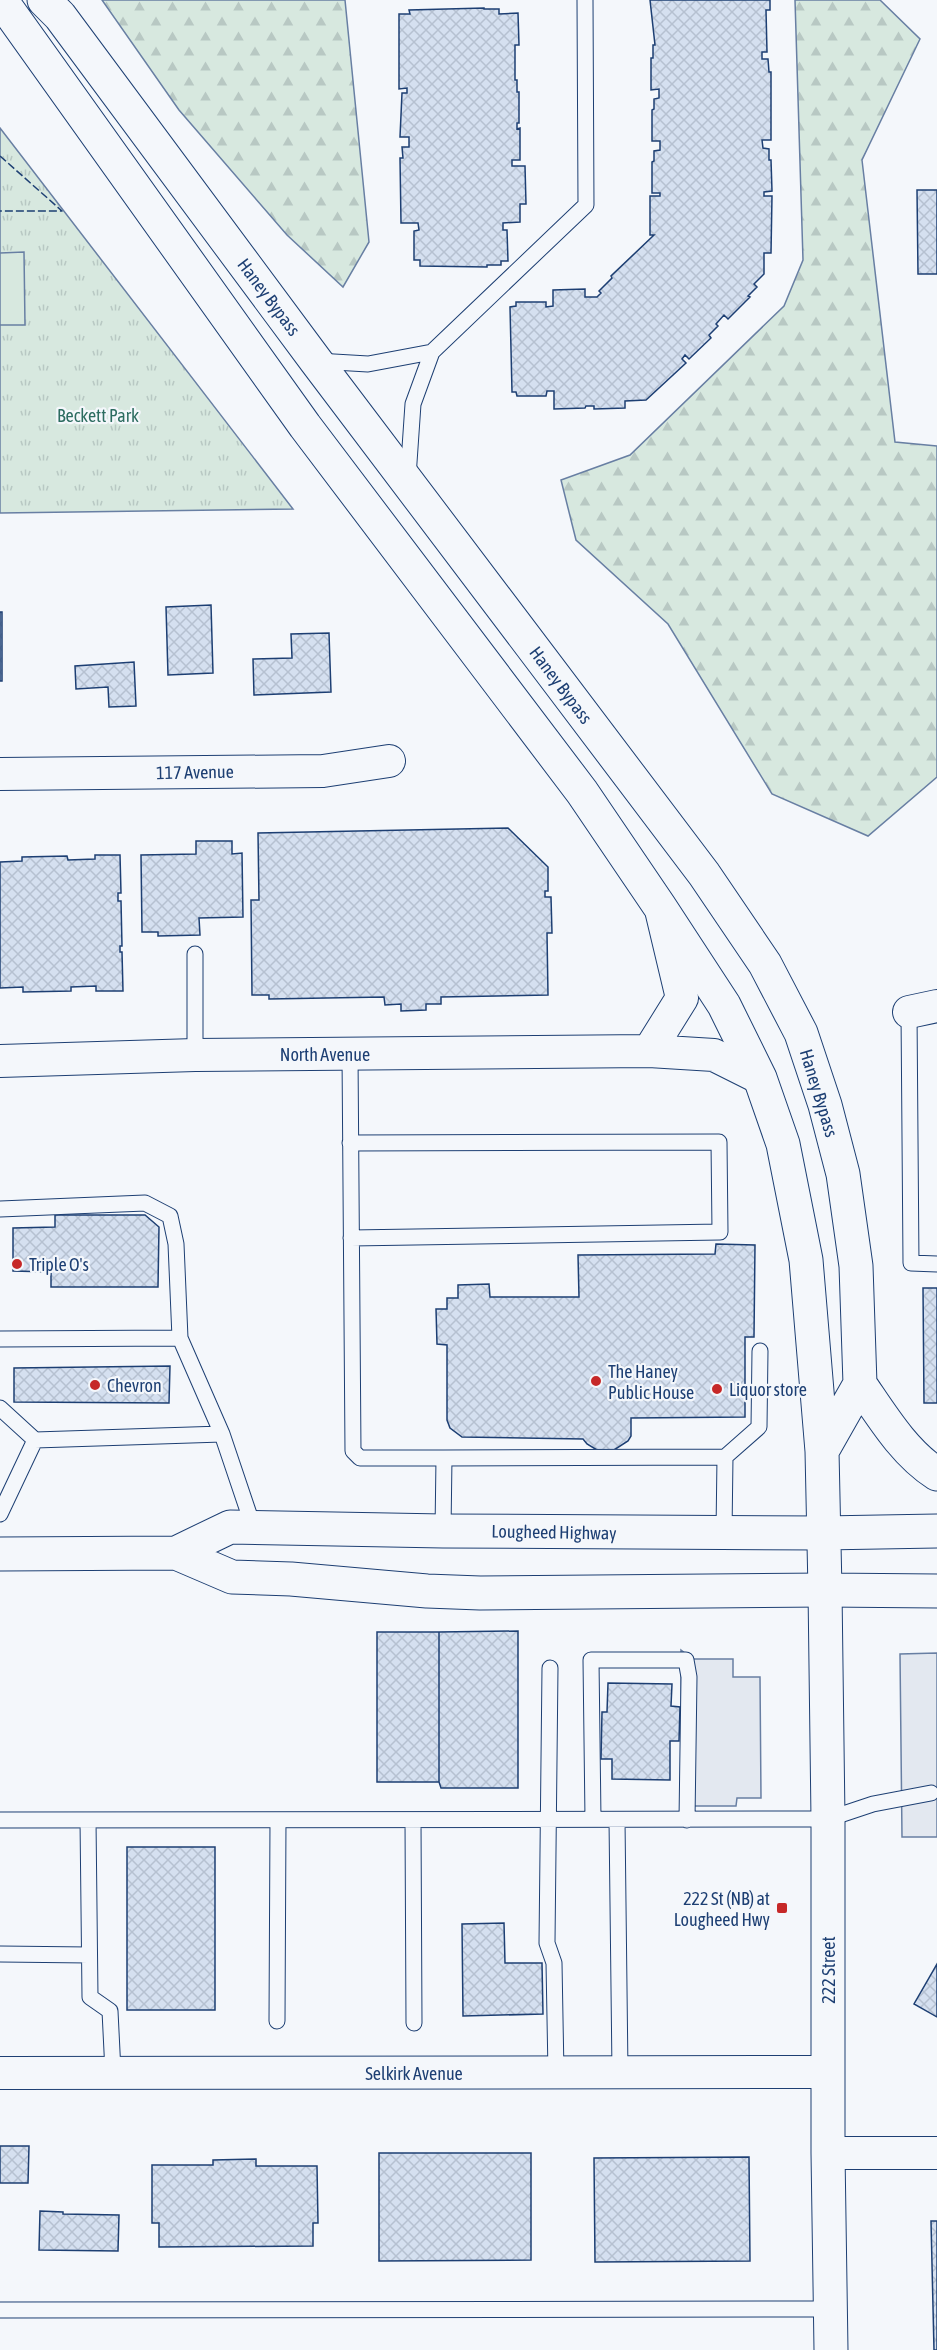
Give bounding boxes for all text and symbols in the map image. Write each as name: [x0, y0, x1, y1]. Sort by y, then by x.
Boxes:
street label: Haney Bypass: [233, 254, 305, 340]
park label: Beckett Park: [57, 405, 139, 426]
street label: Haney Bypass: [525, 642, 597, 728]
street label: 117 Avenue: [156, 761, 234, 783]
street label: North Avenue: [280, 1044, 370, 1065]
street label: Haney Bypass: [796, 1046, 842, 1140]
place label: Triple O's: [29, 1254, 89, 1275]
marker: Triple O's: [10, 1257, 24, 1271]
place label: The Haney Public House: [608, 1361, 694, 1403]
marker: The Haney Public House: [589, 1374, 603, 1388]
place label: Chevron: [107, 1375, 162, 1396]
marker: Chevron: [88, 1378, 102, 1392]
place label: Liquor store: [729, 1379, 807, 1400]
marker: Liquor store: [710, 1382, 724, 1396]
street label: Lougheed Highway: [491, 1520, 617, 1544]
place label: 222 St (NB) at Lougheed Hwy: [674, 1888, 770, 1930]
marker: 222 St (NB) at Lougheed Hwy: [775, 1901, 789, 1915]
street label: 222 Street: [818, 1936, 839, 2004]
street label: Selkirk Avenue: [365, 2063, 463, 2084]

